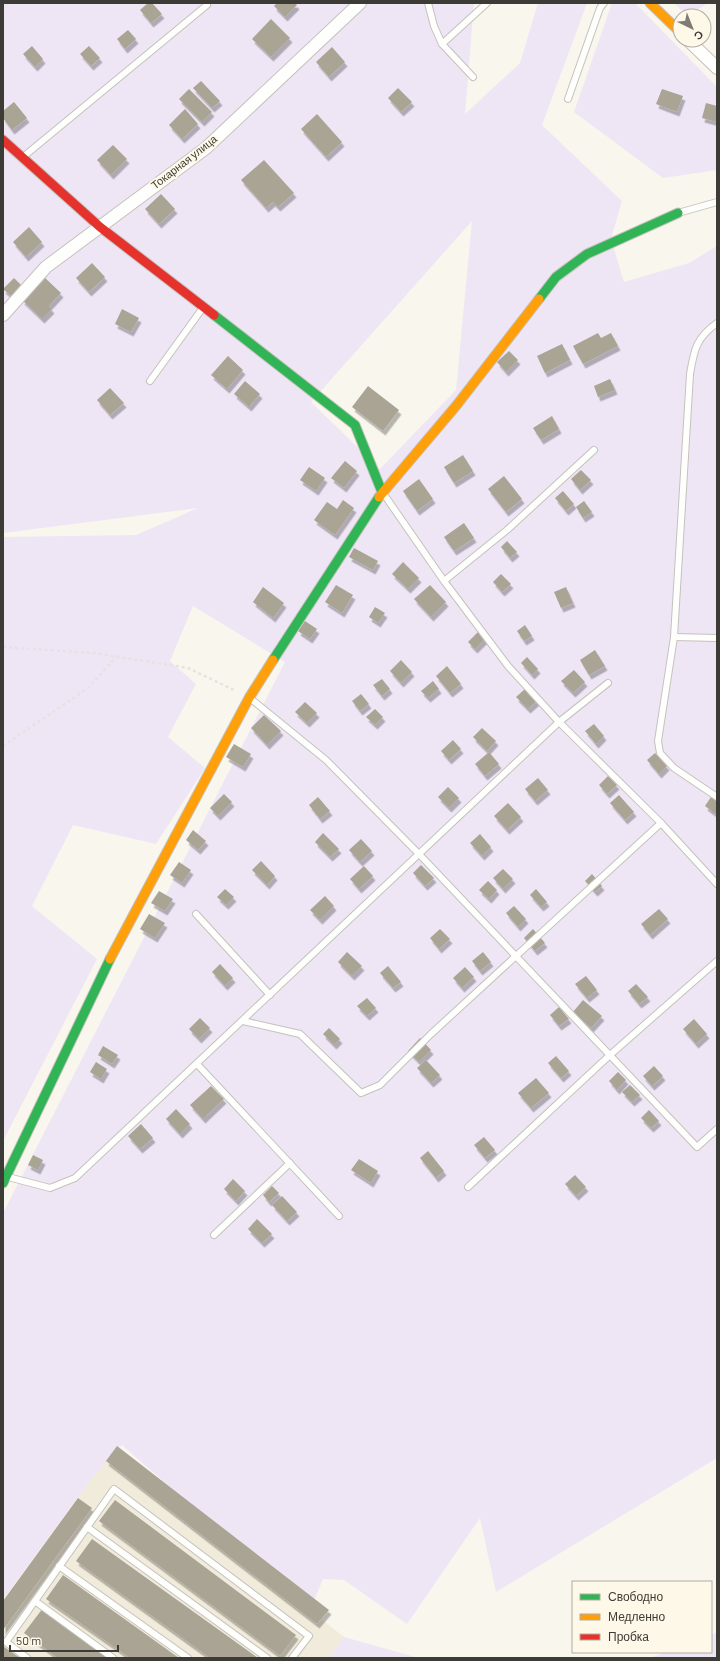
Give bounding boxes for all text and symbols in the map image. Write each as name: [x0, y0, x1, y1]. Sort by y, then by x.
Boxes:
north arrow: [672, 8, 712, 48]
text: С: [692, 28, 707, 43]
street label: Токарная улица: [148, 131, 220, 191]
legend: [572, 1581, 712, 1653]
text: Свободно: [608, 1589, 663, 1604]
text: Медленно: [608, 1609, 665, 1624]
scale bar: [10, 1627, 118, 1653]
text: Пробка: [608, 1629, 649, 1644]
text: 50 m: [16, 1633, 41, 1647]

